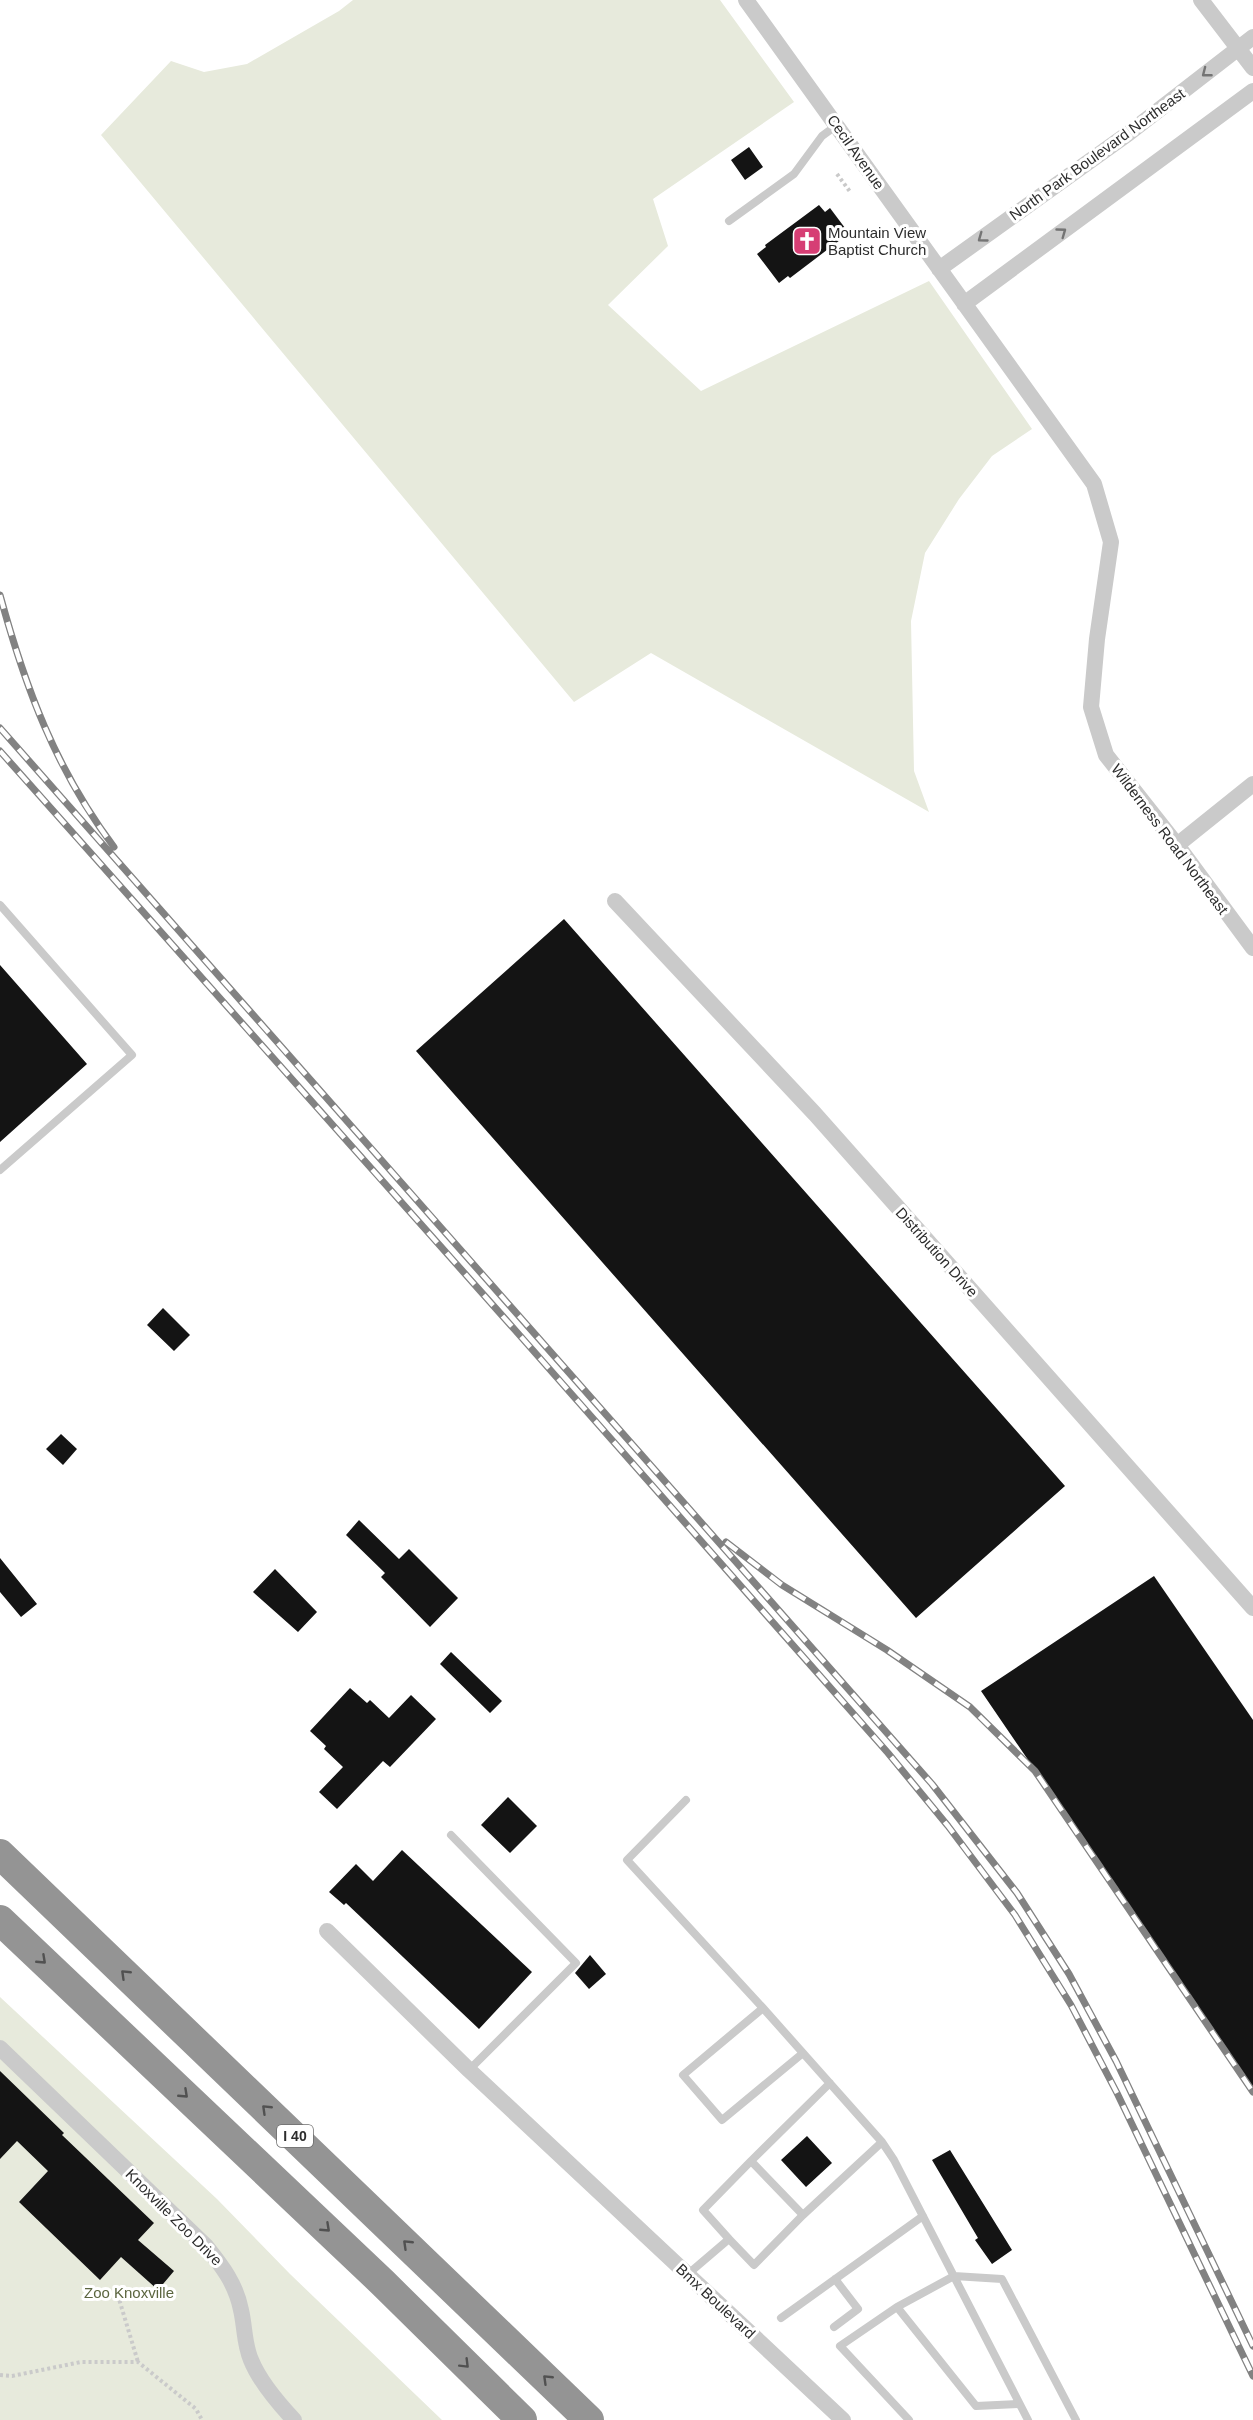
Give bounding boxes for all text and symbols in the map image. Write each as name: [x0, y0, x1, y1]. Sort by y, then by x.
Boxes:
one-way arrow: [1202, 65, 1213, 76]
street label: North Park Boulevard Northeast: [1006, 84, 1189, 223]
street label: Cecil Avenue: [824, 111, 888, 193]
place label: Mountain View Baptist Church: [828, 224, 926, 258]
church icon: Mountain View Baptist Church: [791, 225, 823, 257]
one-way arrow: [1055, 228, 1066, 239]
one-way arrow: [978, 231, 989, 242]
street label: Wilderness Road Northeast: [1108, 761, 1232, 918]
street label: Distribution Drive: [892, 1204, 982, 1300]
one-way arrow: [36, 1953, 46, 1964]
one-way arrow: [122, 1970, 132, 1981]
one-way arrow: [177, 2087, 188, 2098]
one-way arrow: [263, 2105, 274, 2116]
road number: I 40: [277, 2125, 313, 2147]
street label: Knoxville Zoo Drive: [122, 2165, 226, 2269]
one-way arrow: [318, 2221, 329, 2232]
one-way arrow: [404, 2240, 415, 2251]
street label: Bmx Boulevard: [673, 2260, 759, 2342]
park label: Zoo Knoxville: [84, 2284, 174, 2301]
one-way arrow: [458, 2357, 469, 2368]
one-way arrow: [544, 2376, 555, 2387]

